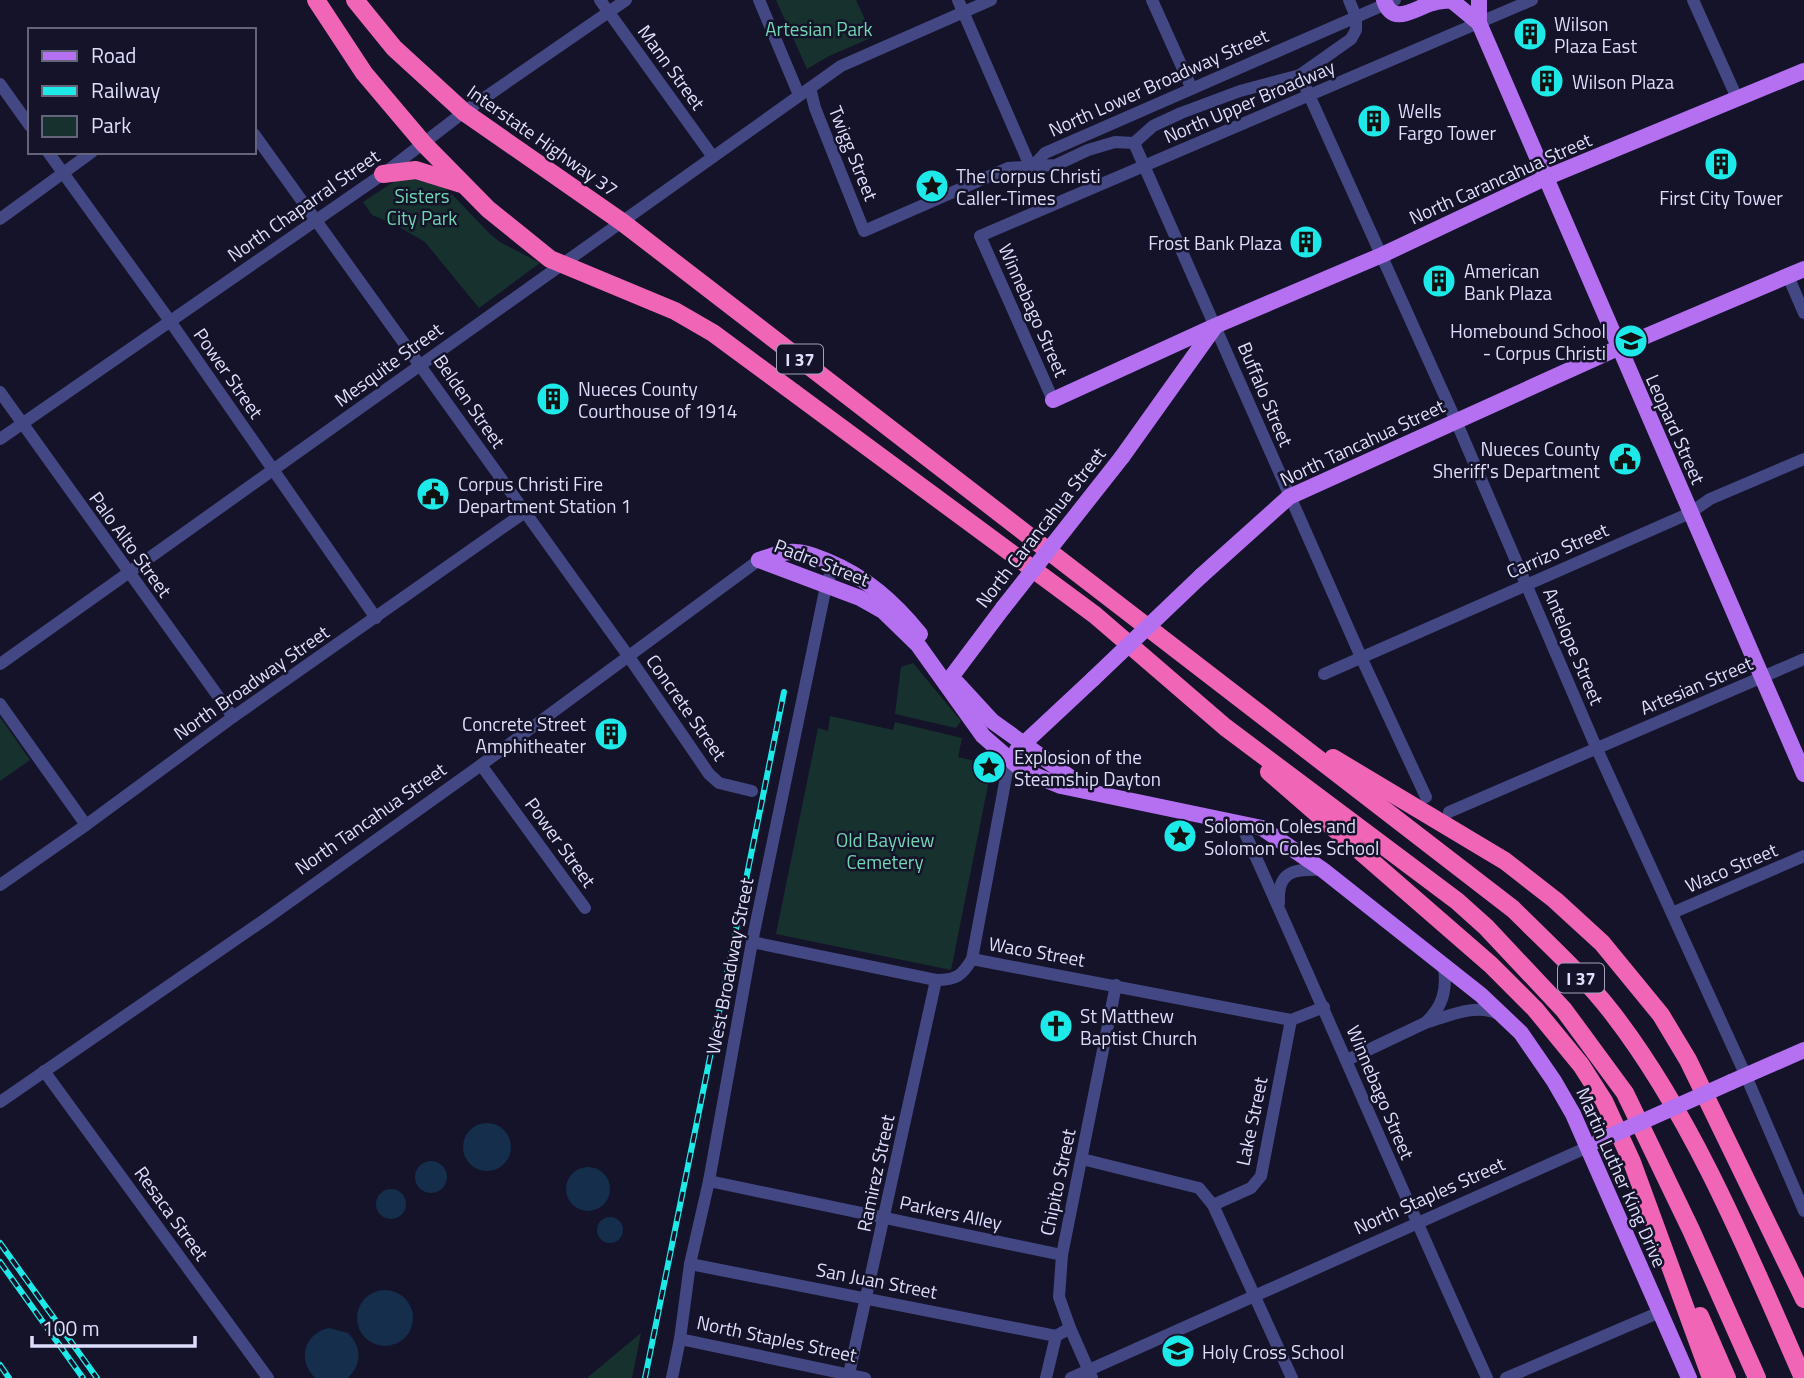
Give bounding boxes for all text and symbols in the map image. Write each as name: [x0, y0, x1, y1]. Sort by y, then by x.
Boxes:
place label: Wilson Plaza East: [1554, 9, 1637, 60]
park label: Artesian Park: [765, 14, 873, 43]
building icon: Wilson Plaza East: [1511, 15, 1549, 53]
street label: Mann Street: [631, 18, 713, 116]
street label: North Lower Broadway Street: [1043, 20, 1273, 144]
legend: [28, 28, 256, 154]
text: Road: [91, 39, 136, 71]
street label: North Upper Broadway: [1159, 52, 1339, 150]
building icon: Wilson Plaza: [1528, 62, 1566, 100]
place label: Wilson Plaza: [1572, 67, 1674, 96]
text: Railway: [91, 74, 160, 106]
street label: Interstate Highway 37: [462, 77, 624, 203]
place label: Wells Fargo Tower: [1398, 96, 1496, 147]
street label: Twigg Street: [822, 101, 886, 205]
building icon: Wells Fargo Tower: [1355, 102, 1393, 140]
text: Park: [91, 109, 131, 141]
street label: North Carancahua Street: [1404, 124, 1596, 231]
street label: North Chaparral Street: [221, 141, 385, 269]
building icon: First City Tower: [1702, 145, 1740, 183]
place label: The Corpus Christi Caller-Times: [956, 161, 1101, 212]
place icon: The Corpus Christi Caller-Times: [913, 167, 951, 205]
park label: Sisters City Park: [387, 181, 457, 232]
place label: First City Tower: [1659, 183, 1783, 212]
building icon: Frost Bank Plaza: [1287, 223, 1325, 261]
place label: Frost Bank Plaza: [1148, 228, 1282, 257]
street label: Winnebago Street: [992, 239, 1077, 382]
place label: American Bank Plaza: [1464, 256, 1553, 307]
building icon: American Bank Plaza: [1420, 262, 1458, 300]
street label: Mesquite Street: [328, 314, 449, 413]
place label: Homebound School - Corpus Christi: [1450, 316, 1606, 367]
street label: Power Street: [187, 322, 271, 425]
school or university icon: Homebound School - Corpus Christi: [1612, 322, 1650, 360]
street label: Buffalo Street: [1231, 337, 1301, 451]
road number: I 37: [777, 344, 823, 374]
street label: Belden Street: [427, 348, 513, 454]
street label: Leopard Street: [1639, 369, 1713, 489]
place label: Nueces County Courthouse of 1914: [578, 374, 738, 425]
building icon: Nueces County Courthouse of 1914: [534, 380, 572, 418]
street label: North Tancahua Street: [1275, 391, 1450, 493]
place label: Nueces County Sheriff's Department: [1433, 434, 1600, 485]
street label: North Carancahua Street: [968, 440, 1112, 614]
public building icon: Nueces County Sheriff's Department: [1606, 440, 1644, 478]
place label: Corpus Christi Fire Department Station 1: [458, 469, 631, 520]
public building icon: Corpus Christi Fire Department Station 1: [414, 475, 452, 513]
street label: Palo Alto Street: [83, 485, 180, 603]
street label: Carrizo Street: [1501, 514, 1613, 585]
street label: Padre Street: [770, 531, 874, 594]
street label: Antelope Street: [1536, 583, 1612, 709]
street label: North Broadway Street: [167, 617, 335, 747]
street label: Concrete Street: [640, 648, 735, 766]
street label: Artesian Street: [1635, 648, 1757, 722]
place label: Concrete Street Amphitheater: [462, 709, 586, 760]
building icon: Concrete Street Amphitheater: [592, 715, 630, 753]
place label: Explosion of the Steamship Dayton: [1014, 742, 1161, 793]
place icon: Explosion of the Steamship Dayton: [970, 748, 1008, 786]
street label: North Tancahua Street: [288, 755, 452, 881]
street label: Power Street: [518, 791, 604, 893]
place label: Solomon Coles and Solomon Coles School: [1204, 811, 1379, 862]
place icon: Solomon Coles and Solomon Coles School: [1161, 817, 1199, 855]
park label: Old Bayview Cemetery: [836, 825, 934, 876]
street label: Waco Street: [1680, 834, 1782, 899]
street label: West Broadway Street: [698, 875, 760, 1057]
street label: Waco Street: [987, 928, 1088, 974]
road number: I 37: [1558, 964, 1604, 993]
place label: St Matthew Baptist Church: [1080, 1001, 1197, 1052]
church icon: St Matthew Baptist Church: [1037, 1007, 1075, 1045]
street label: Winnebago Street: [1340, 1020, 1423, 1164]
street label: Lake Street: [1227, 1074, 1275, 1168]
street label: Martin Luther King Drive: [1569, 1082, 1675, 1272]
street label: Ramirez Street: [848, 1111, 902, 1234]
street label: Chipito Street: [1032, 1125, 1083, 1238]
street label: North Staples Street: [1349, 1149, 1510, 1241]
street label: Resaca Street: [128, 1160, 216, 1266]
street label: Parkers Alley: [897, 1187, 1005, 1237]
street label: San Juan Street: [814, 1254, 940, 1306]
scale bar: [32, 1304, 194, 1348]
street label: North Staples Street: [694, 1307, 860, 1369]
text: 100 m: [42, 1312, 99, 1344]
school or university icon: Holy Cross School: [1159, 1332, 1197, 1370]
place label: Holy Cross School: [1202, 1337, 1344, 1366]

